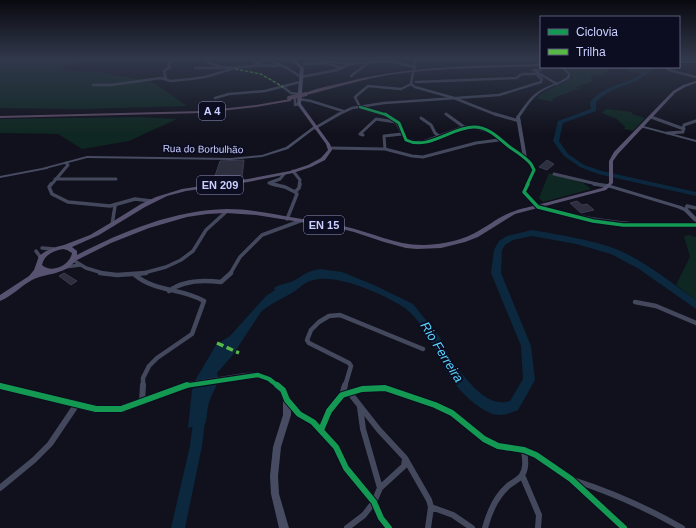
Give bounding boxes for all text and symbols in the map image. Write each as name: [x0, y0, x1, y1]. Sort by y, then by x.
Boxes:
legend: [540, 16, 680, 68]
text: Ciclovia: [576, 25, 618, 39]
text: Trilha: [576, 45, 606, 59]
road number: A 4: [199, 102, 225, 120]
street label: Rua do Borbulhão: [163, 143, 244, 155]
road number: EN 209: [197, 176, 243, 194]
road number: EN 15: [304, 216, 344, 234]
water label: Rio Ferreira: [417, 319, 467, 385]

